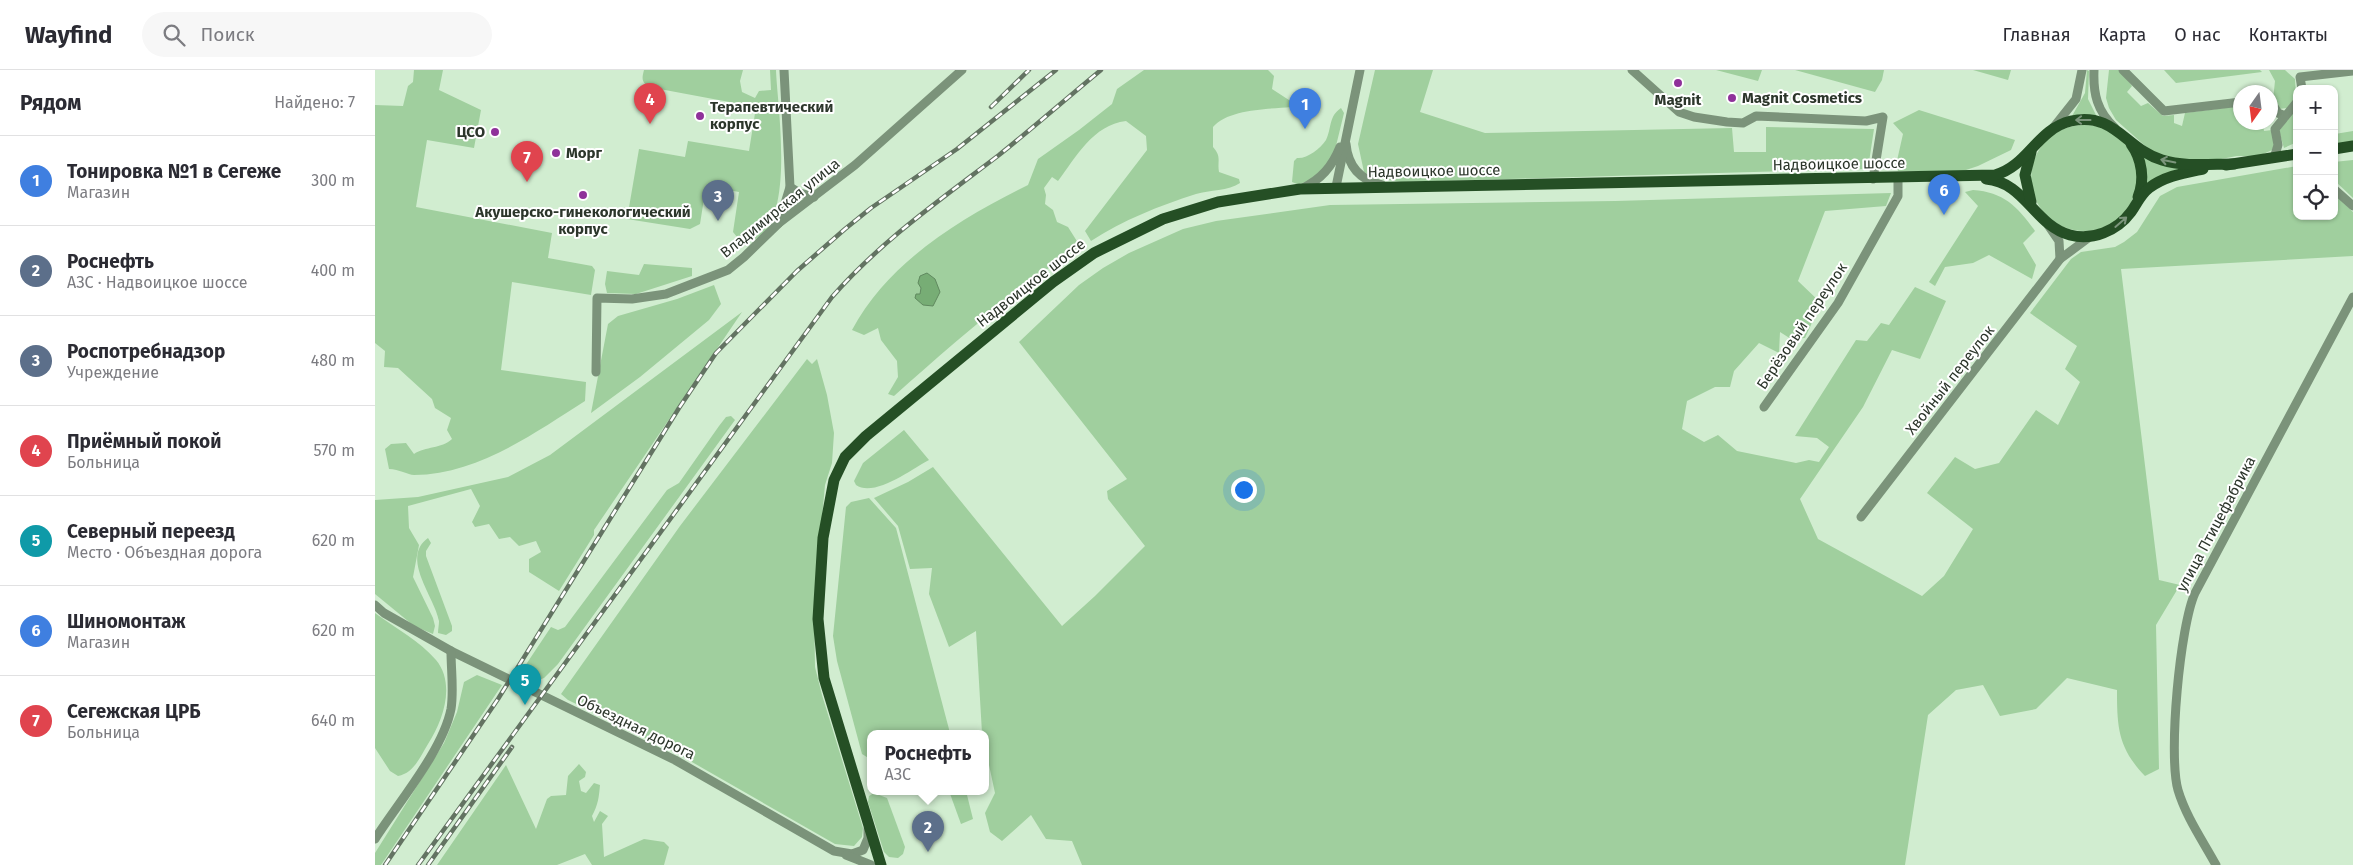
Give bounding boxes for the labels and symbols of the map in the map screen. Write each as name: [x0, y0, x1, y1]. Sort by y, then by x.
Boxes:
marker: Magnit: [1672, 77, 1684, 89]
pin: 4: [634, 83, 666, 124]
north arrow: [2233, 85, 2278, 130]
pin: 1: [1289, 88, 1321, 129]
place label: Magnit Cosmetics: [1742, 89, 1862, 107]
place label: Magnit: [1655, 91, 1702, 109]
marker: Magnit Cosmetics: [1726, 92, 1738, 104]
place label: Терапевтический корпус: [710, 98, 833, 133]
marker: Терапевтический корпус: [694, 110, 706, 122]
one-way arrow: [2075, 115, 2092, 125]
place label: ЦСО: [456, 123, 485, 141]
marker: ЦСО: [489, 126, 501, 138]
pin: 7: [511, 141, 543, 182]
place label: Морг: [566, 144, 603, 162]
marker: Морг: [550, 147, 562, 159]
street label: Владимирская улица: [717, 154, 843, 262]
street label: Надвоицкое шоссе: [1772, 154, 1906, 174]
one-way arrow: [2160, 156, 2176, 166]
street label: Надвоицкое шоссе: [1367, 161, 1501, 181]
pin: 6: [1928, 174, 1960, 215]
pin: 3: [702, 180, 734, 221]
marker: Акушерско-гинекологический корпус: [577, 189, 589, 201]
place label: Акушерско-гинекологический корпус: [474, 203, 691, 238]
one-way arrow: [2114, 216, 2127, 228]
street label: Надвоицкое шоссе: [973, 235, 1089, 331]
street label: Берёзовый переулок: [1753, 259, 1851, 393]
street label: Хвойный переулок: [1902, 322, 1998, 438]
street label: улица Птицефабрика: [2173, 453, 2259, 595]
your location: [1231, 477, 1257, 503]
pin: 5: [509, 664, 541, 705]
street label: Объездная дорога: [574, 691, 698, 763]
pin: 2: [912, 811, 944, 852]

